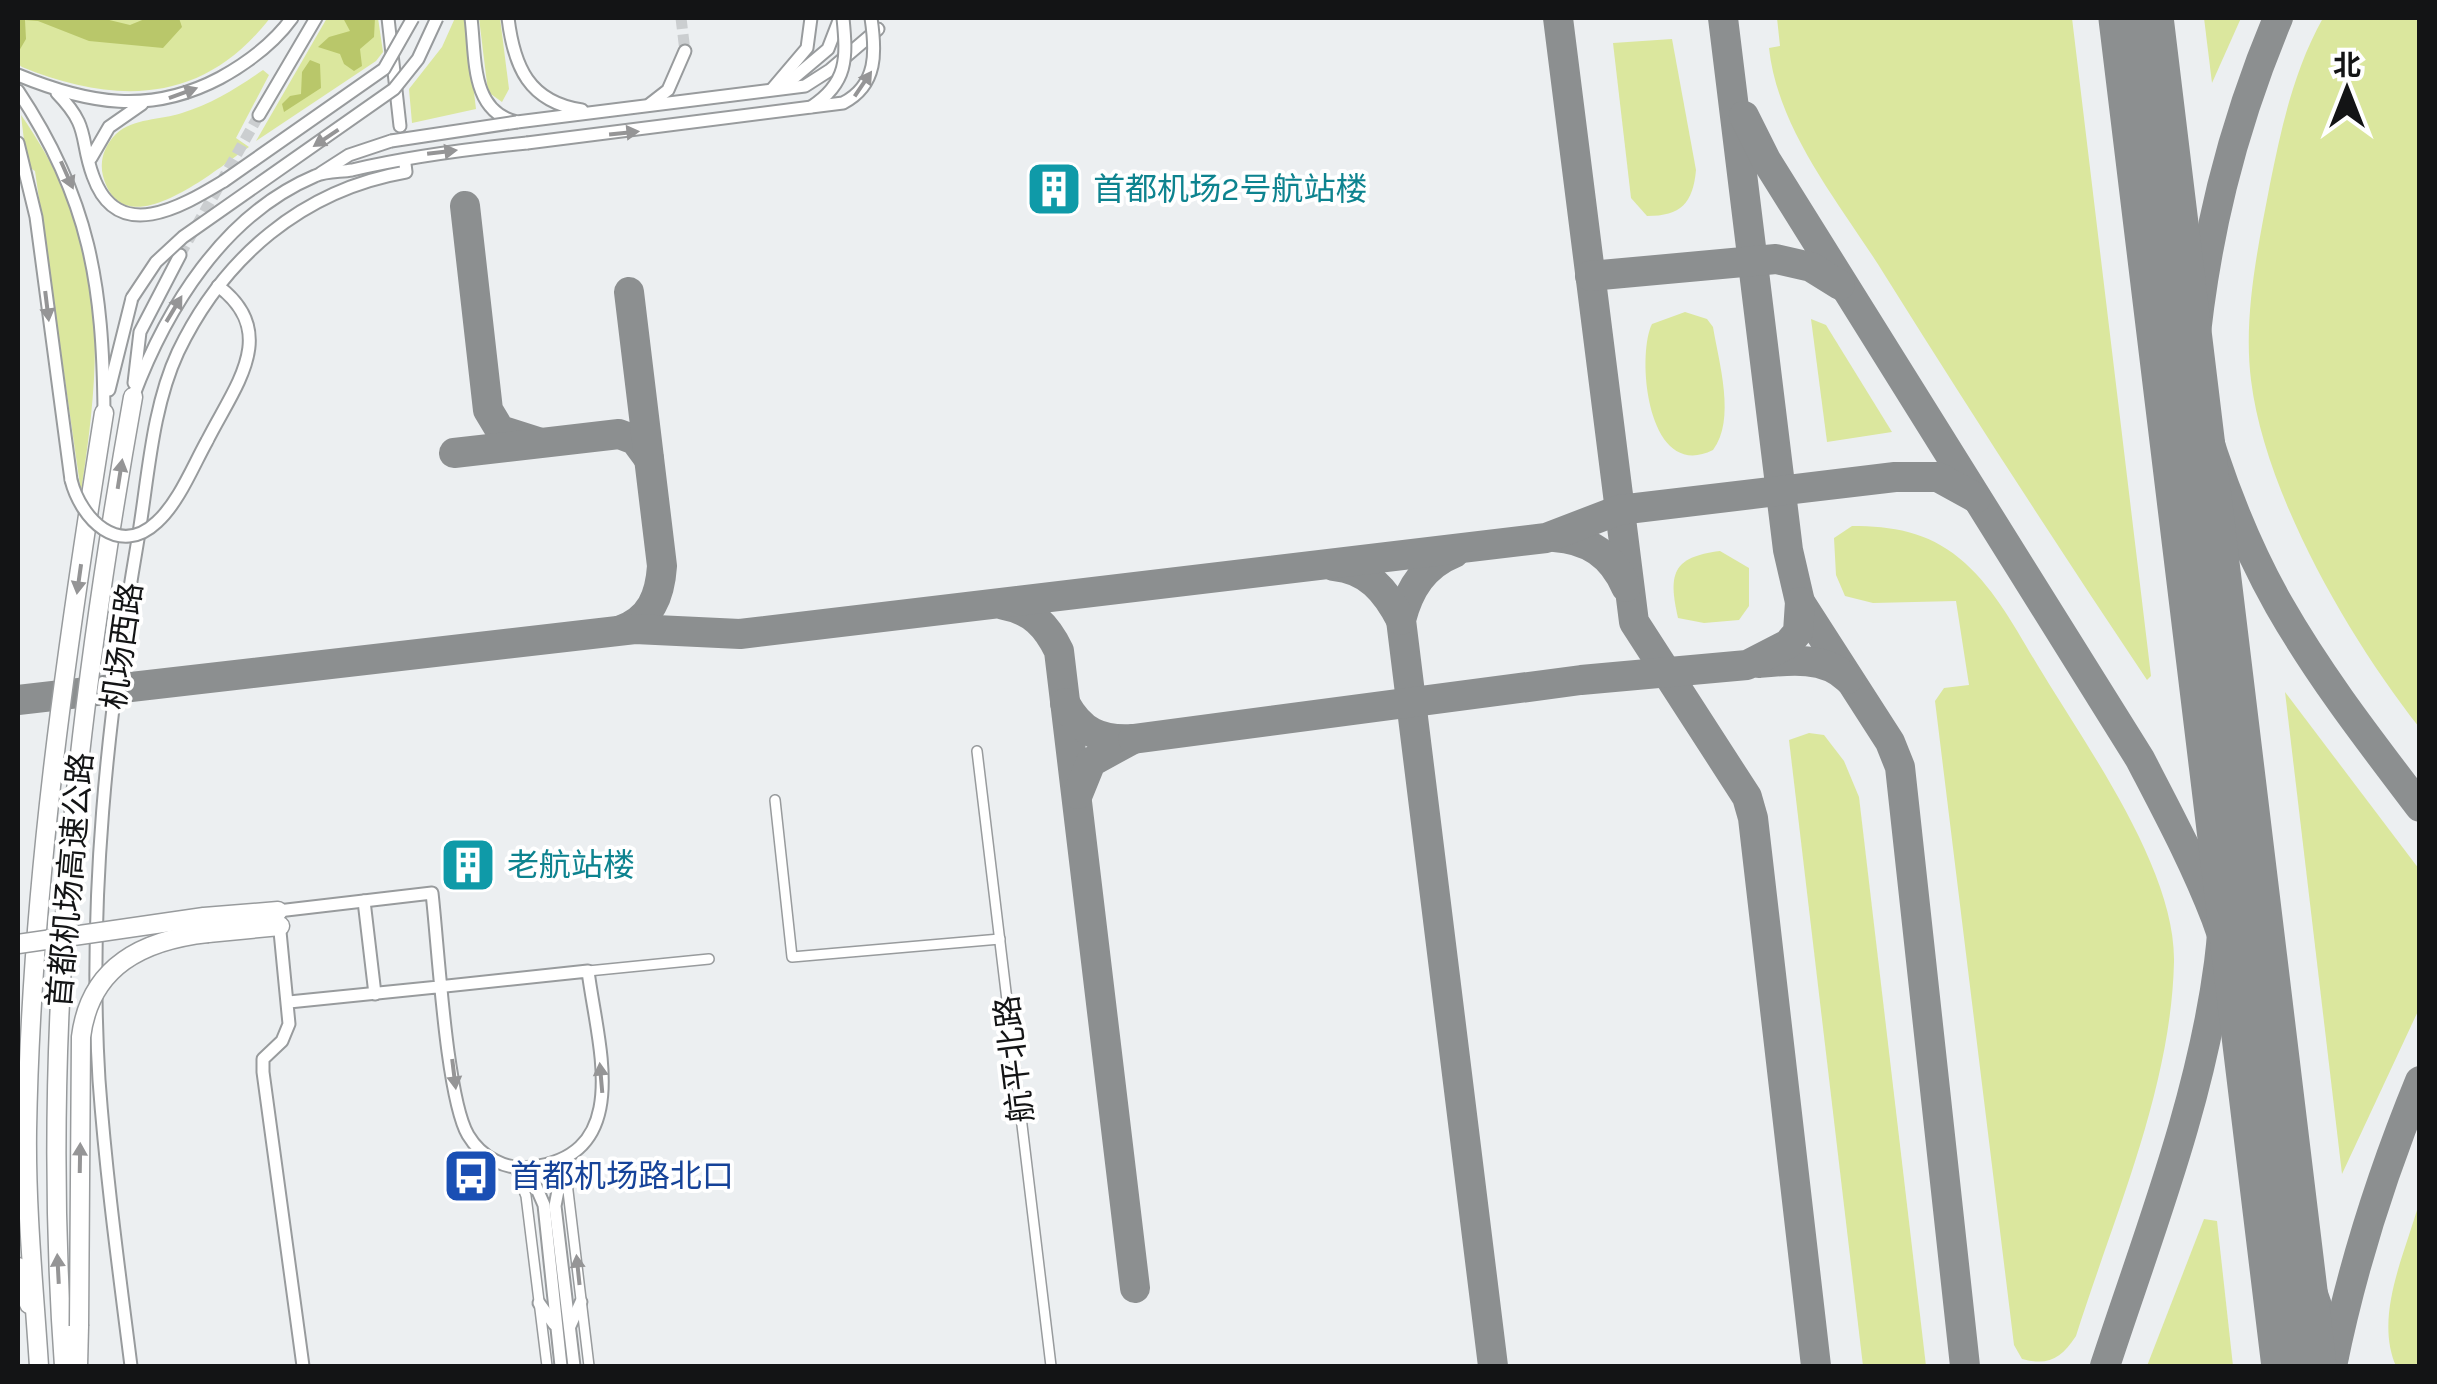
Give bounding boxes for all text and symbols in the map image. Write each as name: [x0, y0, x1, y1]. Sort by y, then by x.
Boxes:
north arrow: [2297, 40, 2397, 140]
text: 北: [2333, 49, 2361, 82]
one-way arrow: [853, 70, 871, 97]
one-way arrow: [169, 85, 199, 100]
one-way arrow: [609, 125, 641, 141]
one-way arrow: [313, 128, 340, 146]
one-way arrow: [426, 144, 458, 160]
building icon: 首都机场2号航站楼: [1024, 159, 1084, 219]
one-way arrow: [59, 160, 75, 190]
place label: 首都机场2号航站楼: [1093, 171, 1368, 208]
one-way arrow: [40, 291, 56, 323]
one-way arrow: [165, 295, 182, 323]
one-way arrow: [113, 458, 129, 489]
one-way arrow: [70, 564, 86, 595]
street label: 机场西路: [95, 580, 150, 712]
street label: 首都机场高速公路: [41, 751, 100, 1009]
building icon: 老航站楼: [438, 835, 498, 895]
place label: 老航站楼: [507, 847, 635, 884]
street label: 航平北路: [988, 993, 1041, 1125]
one-way arrow: [446, 1058, 462, 1090]
one-way arrow: [592, 1061, 608, 1093]
one-way arrow: [72, 1142, 88, 1174]
bus stop icon: 首都机场路北口: [441, 1146, 501, 1206]
place label: 首都机场路北口: [510, 1158, 734, 1195]
one-way arrow: [50, 1253, 66, 1285]
one-way arrow: [570, 1253, 586, 1285]

